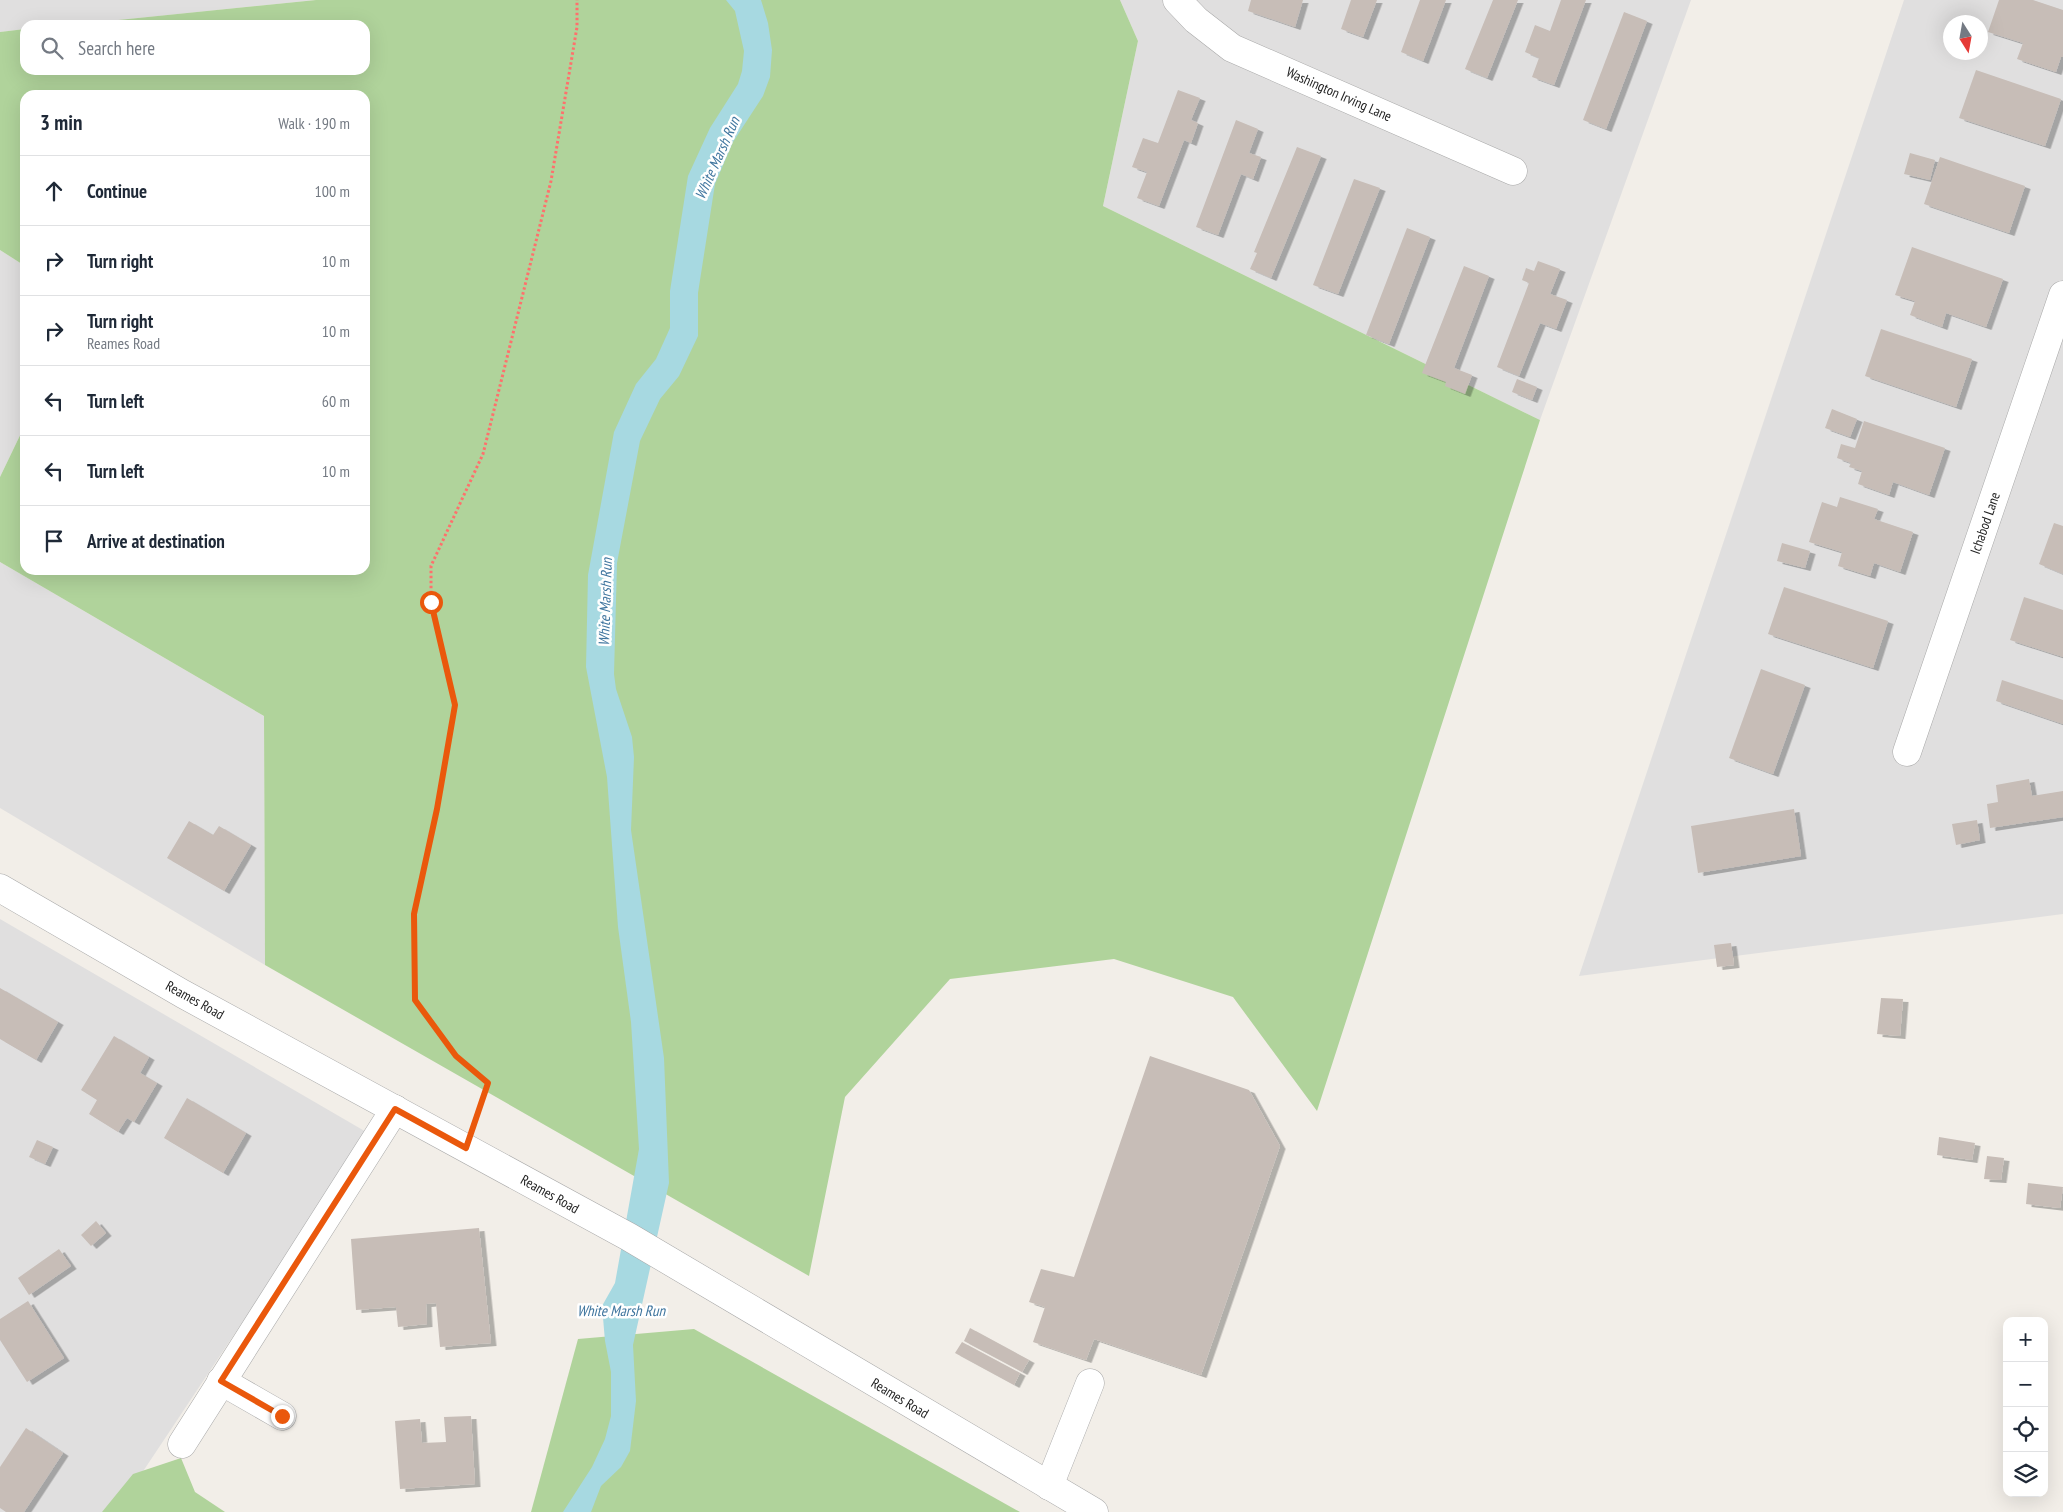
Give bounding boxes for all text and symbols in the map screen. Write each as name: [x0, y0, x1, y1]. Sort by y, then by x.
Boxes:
north arrow: [1943, 15, 1988, 60]
search box: [20, 20, 370, 75]
icon: search: [38, 34, 66, 62]
text: Search here: [78, 36, 155, 60]
street label: Washington Irving Lane: [1284, 63, 1395, 125]
text: 3 min: [40, 109, 82, 136]
text: Walk · 190 m: [278, 113, 350, 133]
water label: White Marsh Run: [690, 113, 744, 202]
icon: ahead: [40, 177, 68, 205]
text: Continue: [87, 179, 147, 203]
text: 100 m: [315, 181, 350, 201]
icon: right: [40, 247, 68, 275]
text: Turn right: [87, 249, 153, 273]
text: 10 m: [322, 251, 350, 271]
text: Turn right: [87, 309, 153, 333]
icon: right: [40, 317, 68, 345]
text: 10 m: [322, 321, 350, 341]
text: Reames Road: [87, 333, 160, 353]
icon: left: [40, 387, 68, 415]
text: Turn left: [87, 389, 144, 413]
text: 60 m: [322, 391, 350, 411]
icon: left: [40, 457, 68, 485]
text: Turn left: [87, 459, 144, 483]
text: 10 m: [322, 461, 350, 481]
street label: Ichabod Lane: [1966, 489, 2004, 556]
icon: arrive: [40, 527, 68, 555]
text: Arrive at destination: [87, 529, 225, 553]
water label: White Marsh Run: [594, 556, 616, 646]
route start: [420, 591, 443, 614]
street label: Reames Road: [163, 977, 227, 1023]
street label: Reames Road: [518, 1171, 582, 1217]
water label: White Marsh Run: [577, 1301, 666, 1320]
map controls: [2003, 1317, 2048, 1497]
button: +: [2003, 1317, 2048, 1362]
button: −: [2003, 1362, 2048, 1407]
street label: Reames Road: [868, 1374, 932, 1422]
route end: [271, 1405, 294, 1428]
button: locate: [2003, 1407, 2048, 1452]
button: layers: [2003, 1452, 2048, 1497]

